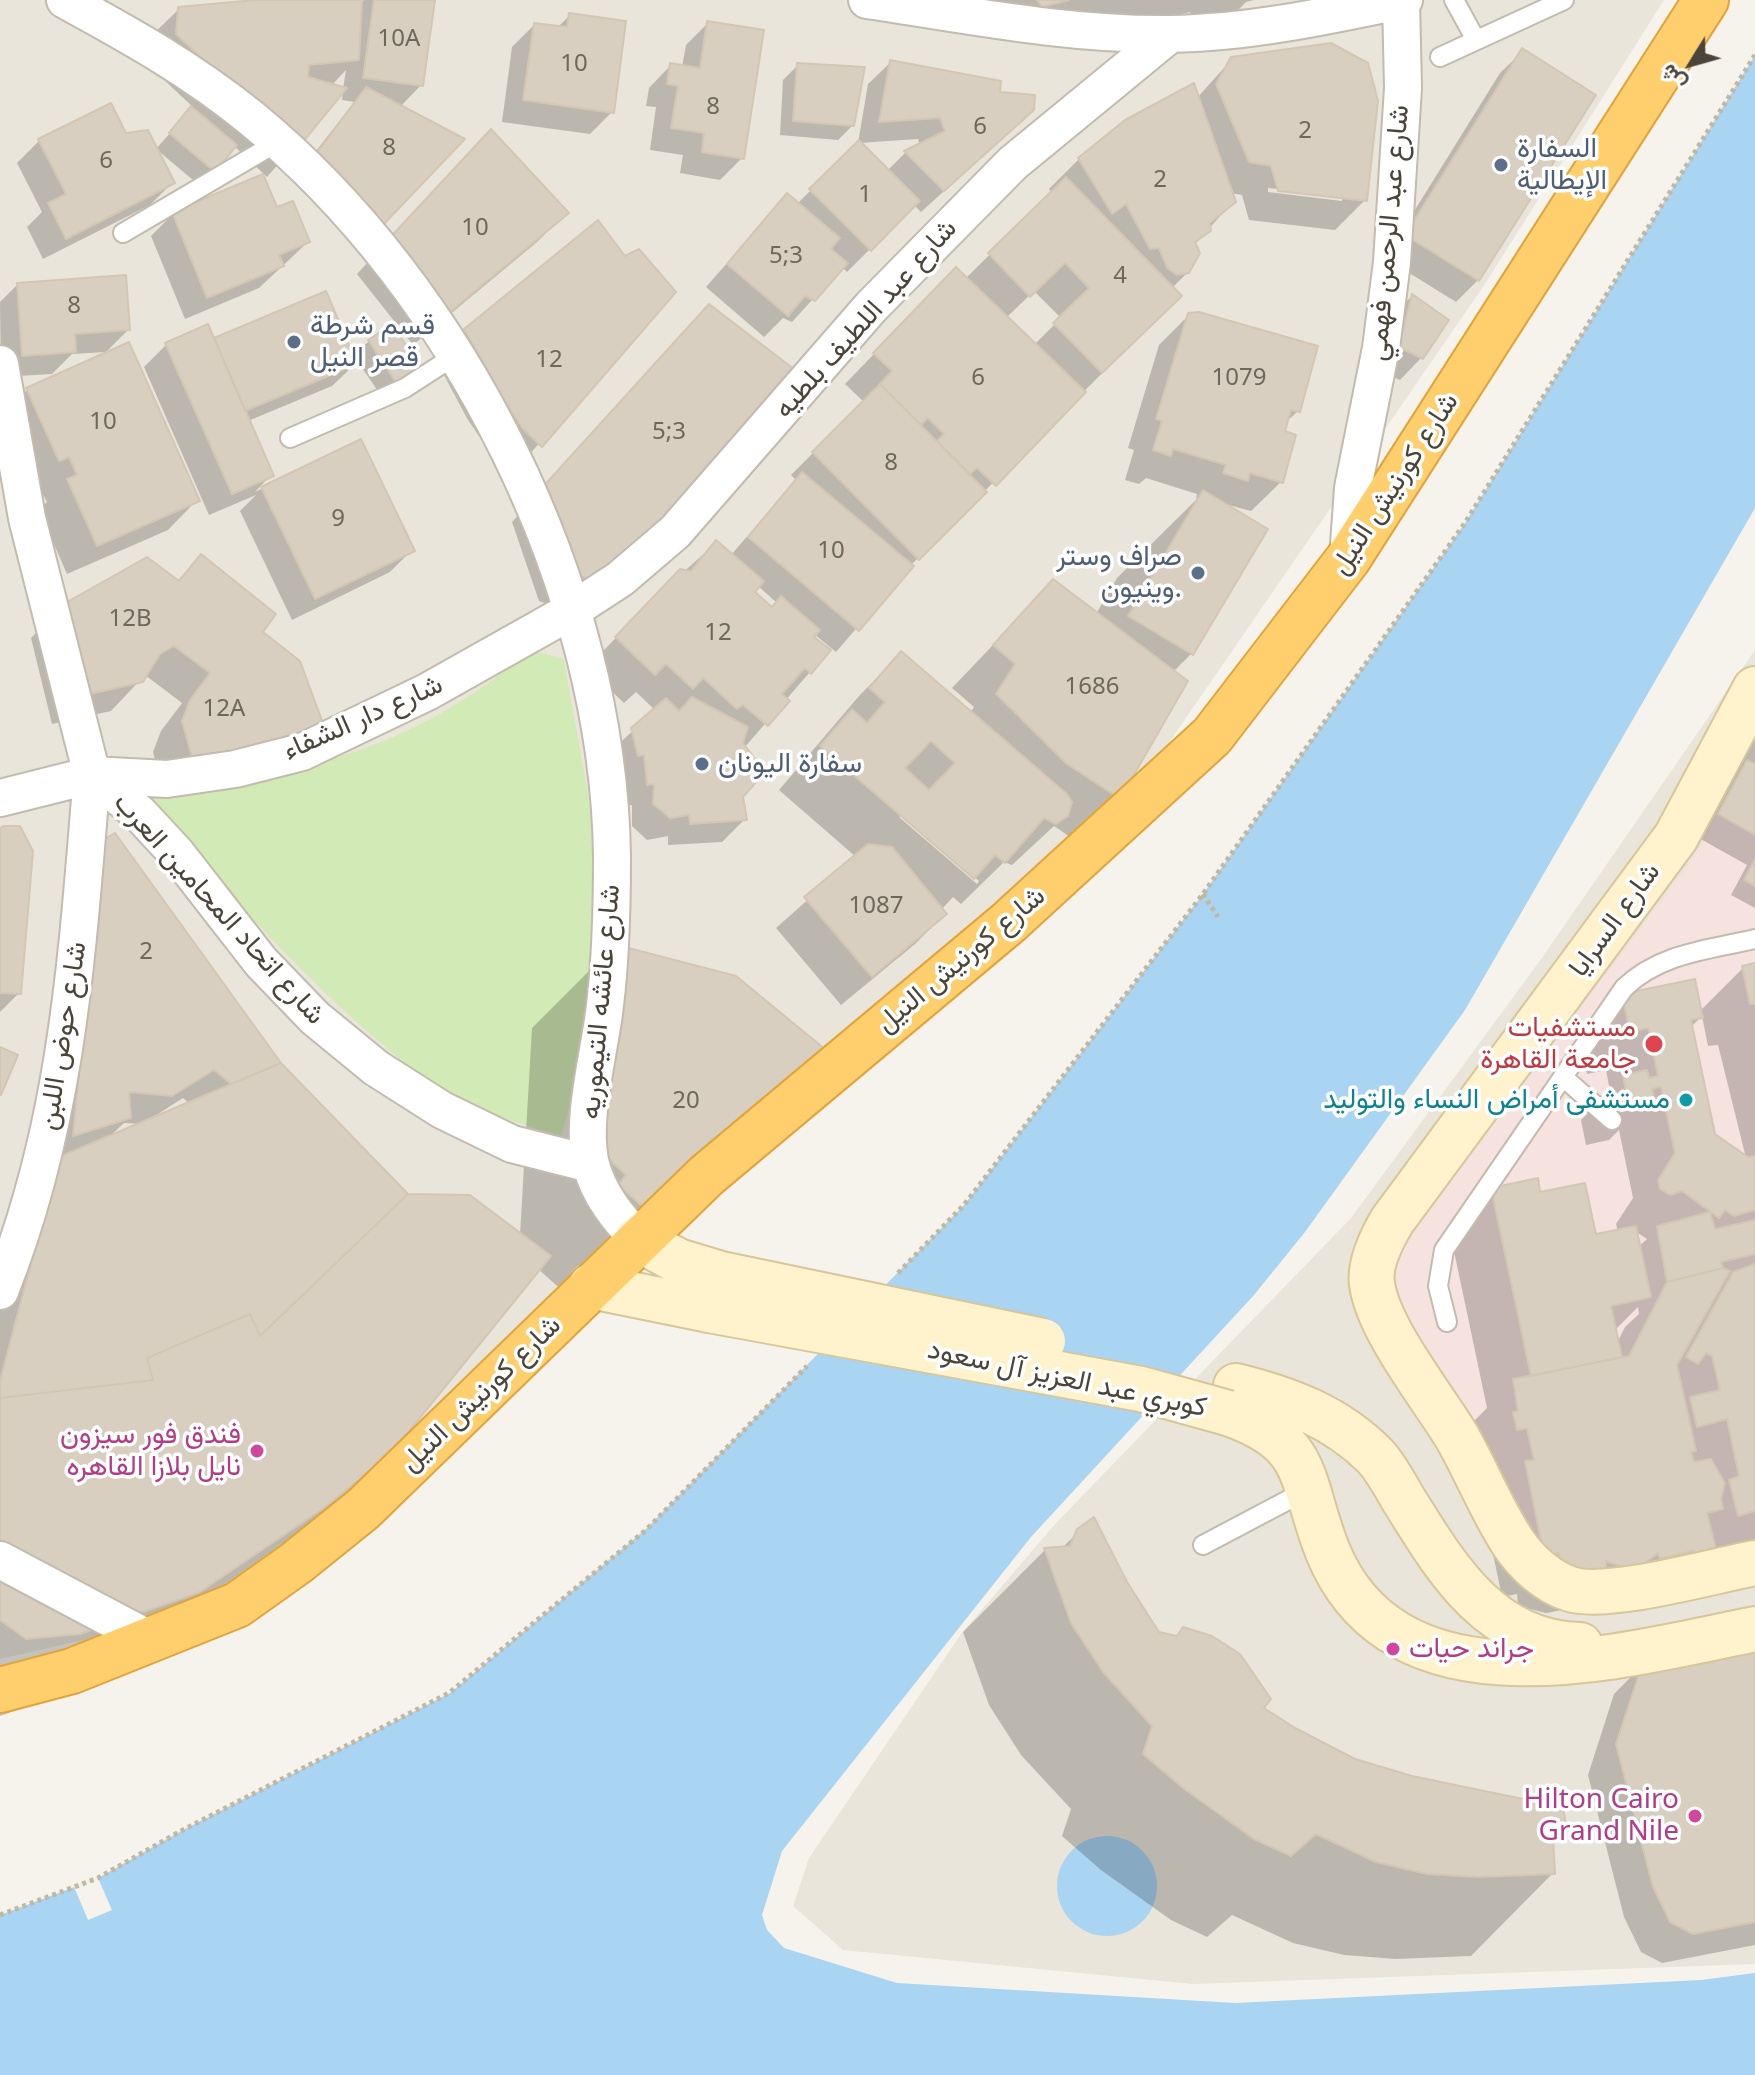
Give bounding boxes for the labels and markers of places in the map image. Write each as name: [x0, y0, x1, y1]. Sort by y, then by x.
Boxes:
place label: السفارة الإيطالية: [1517, 132, 1607, 198]
marker: السفارة الإيطالية: [1492, 156, 1510, 174]
place label: قسم شرطة قصر النيل: [310, 309, 435, 375]
marker: قسم شرطة قصر النيل: [285, 333, 303, 351]
place label: صراف وستر وينيون.: [1056, 540, 1182, 606]
marker: صراف وستر وينيون.: [1189, 564, 1207, 582]
place label: سفارة اليونان: [718, 747, 862, 781]
marker: سفارة اليونان: [693, 755, 711, 773]
place label: مستشفيات جامعة القاهرة: [1480, 1011, 1636, 1077]
marker: مستشفيات جامعة القاهرة: [1643, 1033, 1665, 1055]
place label: مستشفى أمراض النساء والتوليد: [1323, 1083, 1670, 1117]
marker: مستشفى أمراض النساء والتوليد: [1677, 1091, 1695, 1109]
place label: فندق فور سيزون نايل بلازا القاهره: [60, 1418, 241, 1484]
marker: فندق فور سيزون نايل بلازا القاهره: [248, 1442, 266, 1460]
place label: جراند حيات: [1409, 1632, 1534, 1666]
marker: جراند حيات: [1384, 1640, 1402, 1658]
place label: Hilton Cairo Grand Nile: [1524, 1783, 1679, 1849]
marker: Hilton Cairo Grand Nile: [1686, 1807, 1704, 1825]

